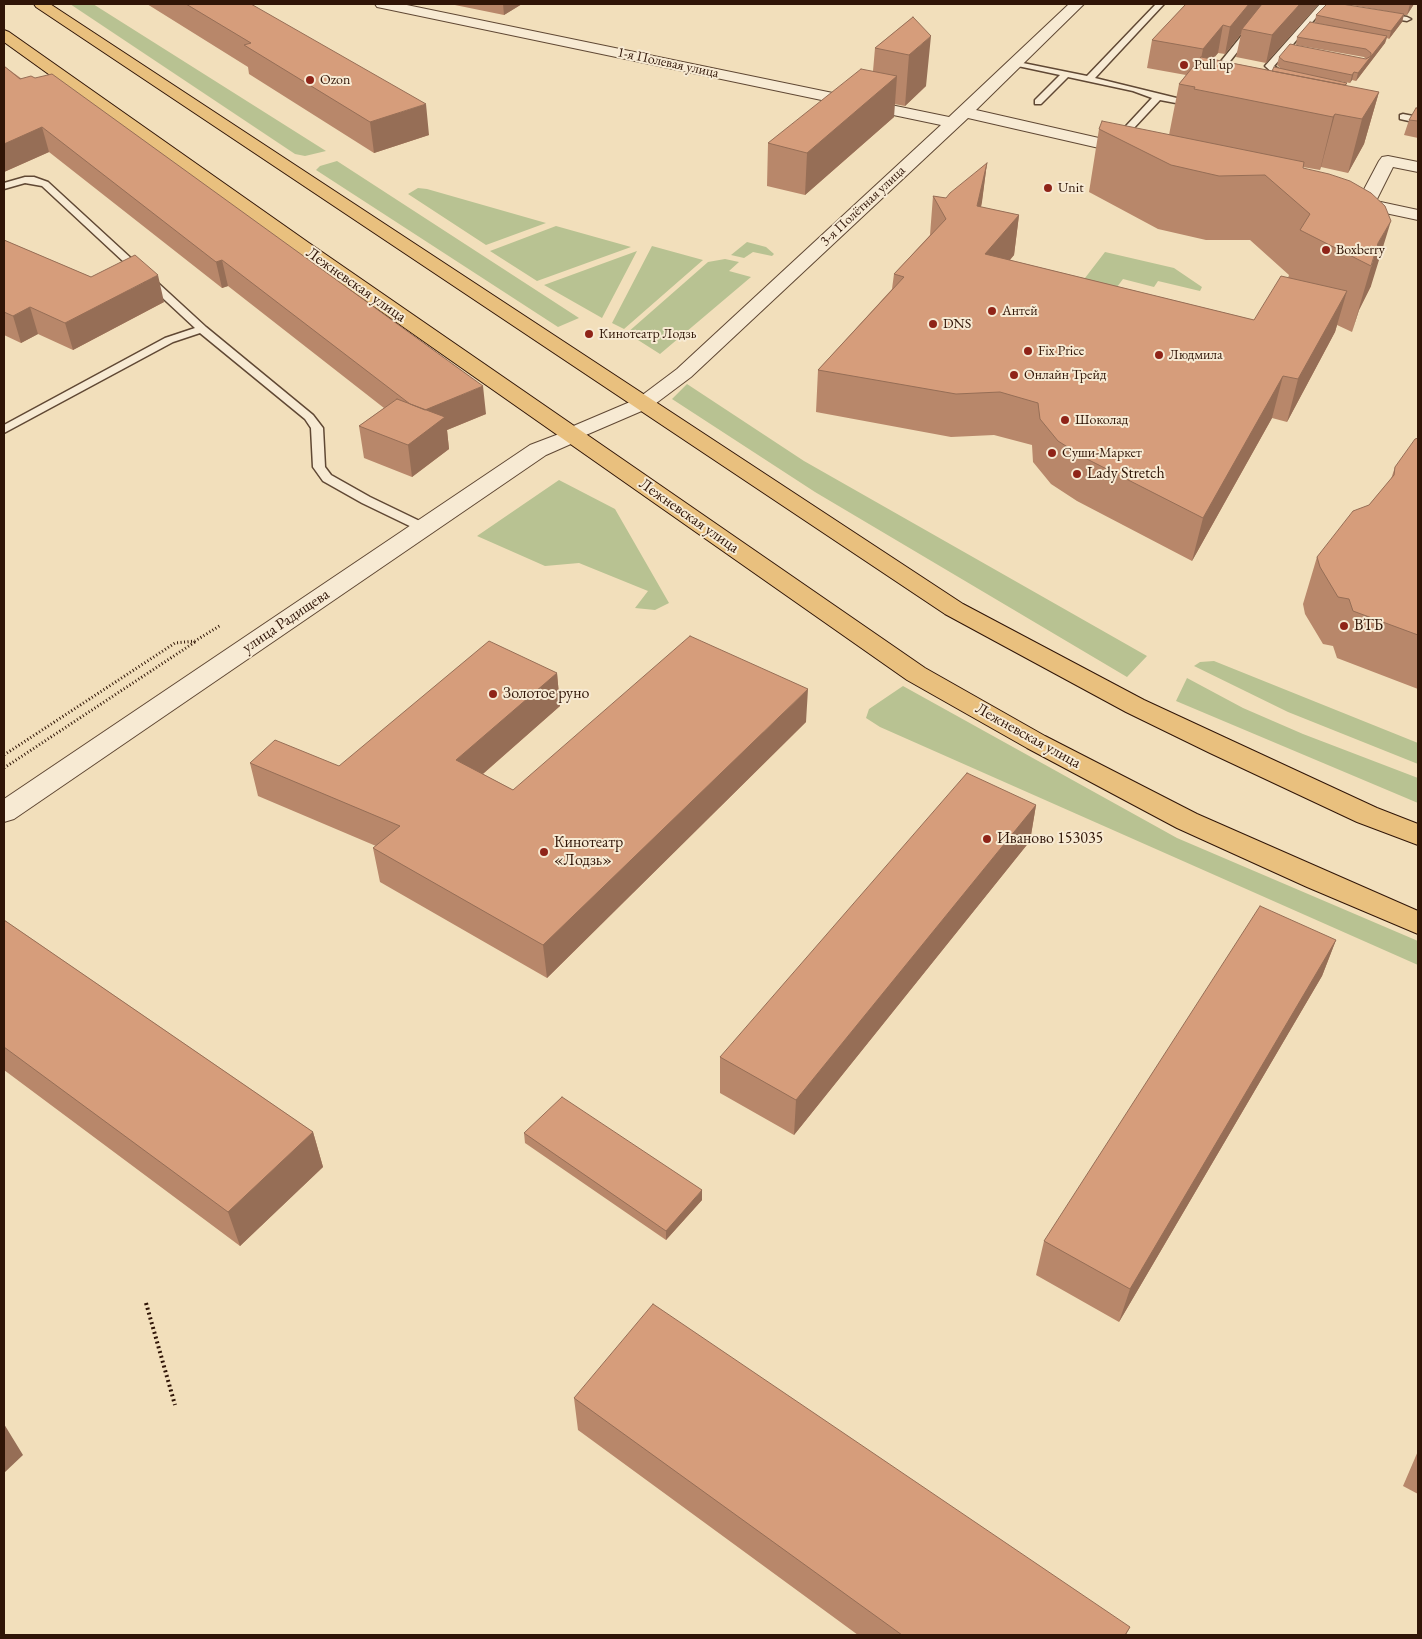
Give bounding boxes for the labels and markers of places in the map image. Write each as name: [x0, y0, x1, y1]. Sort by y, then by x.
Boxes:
place label: Pull up: [1194, 57, 1233, 73]
marker: Pull up: [1178, 59, 1190, 71]
place label: Ozon: [320, 72, 350, 88]
marker: Ozon: [304, 74, 316, 86]
place label: Unit: [1058, 180, 1084, 196]
marker: Unit: [1042, 182, 1054, 194]
place label: Boxberry: [1336, 242, 1385, 258]
marker: Boxberry: [1320, 244, 1332, 256]
place label: Антей: [1002, 303, 1038, 319]
marker: Антей: [986, 305, 998, 317]
place label: DNS: [943, 316, 971, 332]
marker: DNS: [927, 318, 939, 330]
place label: Кинотеатр Лодзь: [599, 326, 696, 342]
marker: Кинотеатр Лодзь: [583, 328, 595, 340]
place label: Fix Price: [1038, 343, 1084, 359]
marker: Fix Price: [1022, 345, 1034, 357]
place label: Людмила: [1169, 347, 1223, 363]
marker: Людмила: [1153, 349, 1165, 361]
place label: Онлайн Трейд: [1024, 367, 1106, 383]
marker: Онлайн Трейд: [1008, 369, 1020, 381]
place label: Шоколад: [1075, 412, 1128, 428]
marker: Шоколад: [1059, 414, 1071, 426]
place label: Суши-Маркет: [1062, 445, 1142, 461]
marker: Суши-Маркет: [1046, 447, 1058, 459]
place label: Lady Stretch: [1087, 464, 1165, 484]
marker: Lady Stretch: [1071, 468, 1083, 480]
place label: ВТБ: [1354, 616, 1383, 636]
marker: ВТБ: [1338, 620, 1350, 632]
place label: Золотое руно: [503, 684, 589, 704]
marker: Золотое руно: [487, 688, 499, 700]
place label: Иваново 153035: [997, 829, 1103, 849]
place label: Кинотеатр «Лодзь»: [554, 833, 623, 871]
marker: Иваново 153035: [981, 833, 993, 845]
marker: Кинотеатр «Лодзь»: [538, 846, 550, 858]

